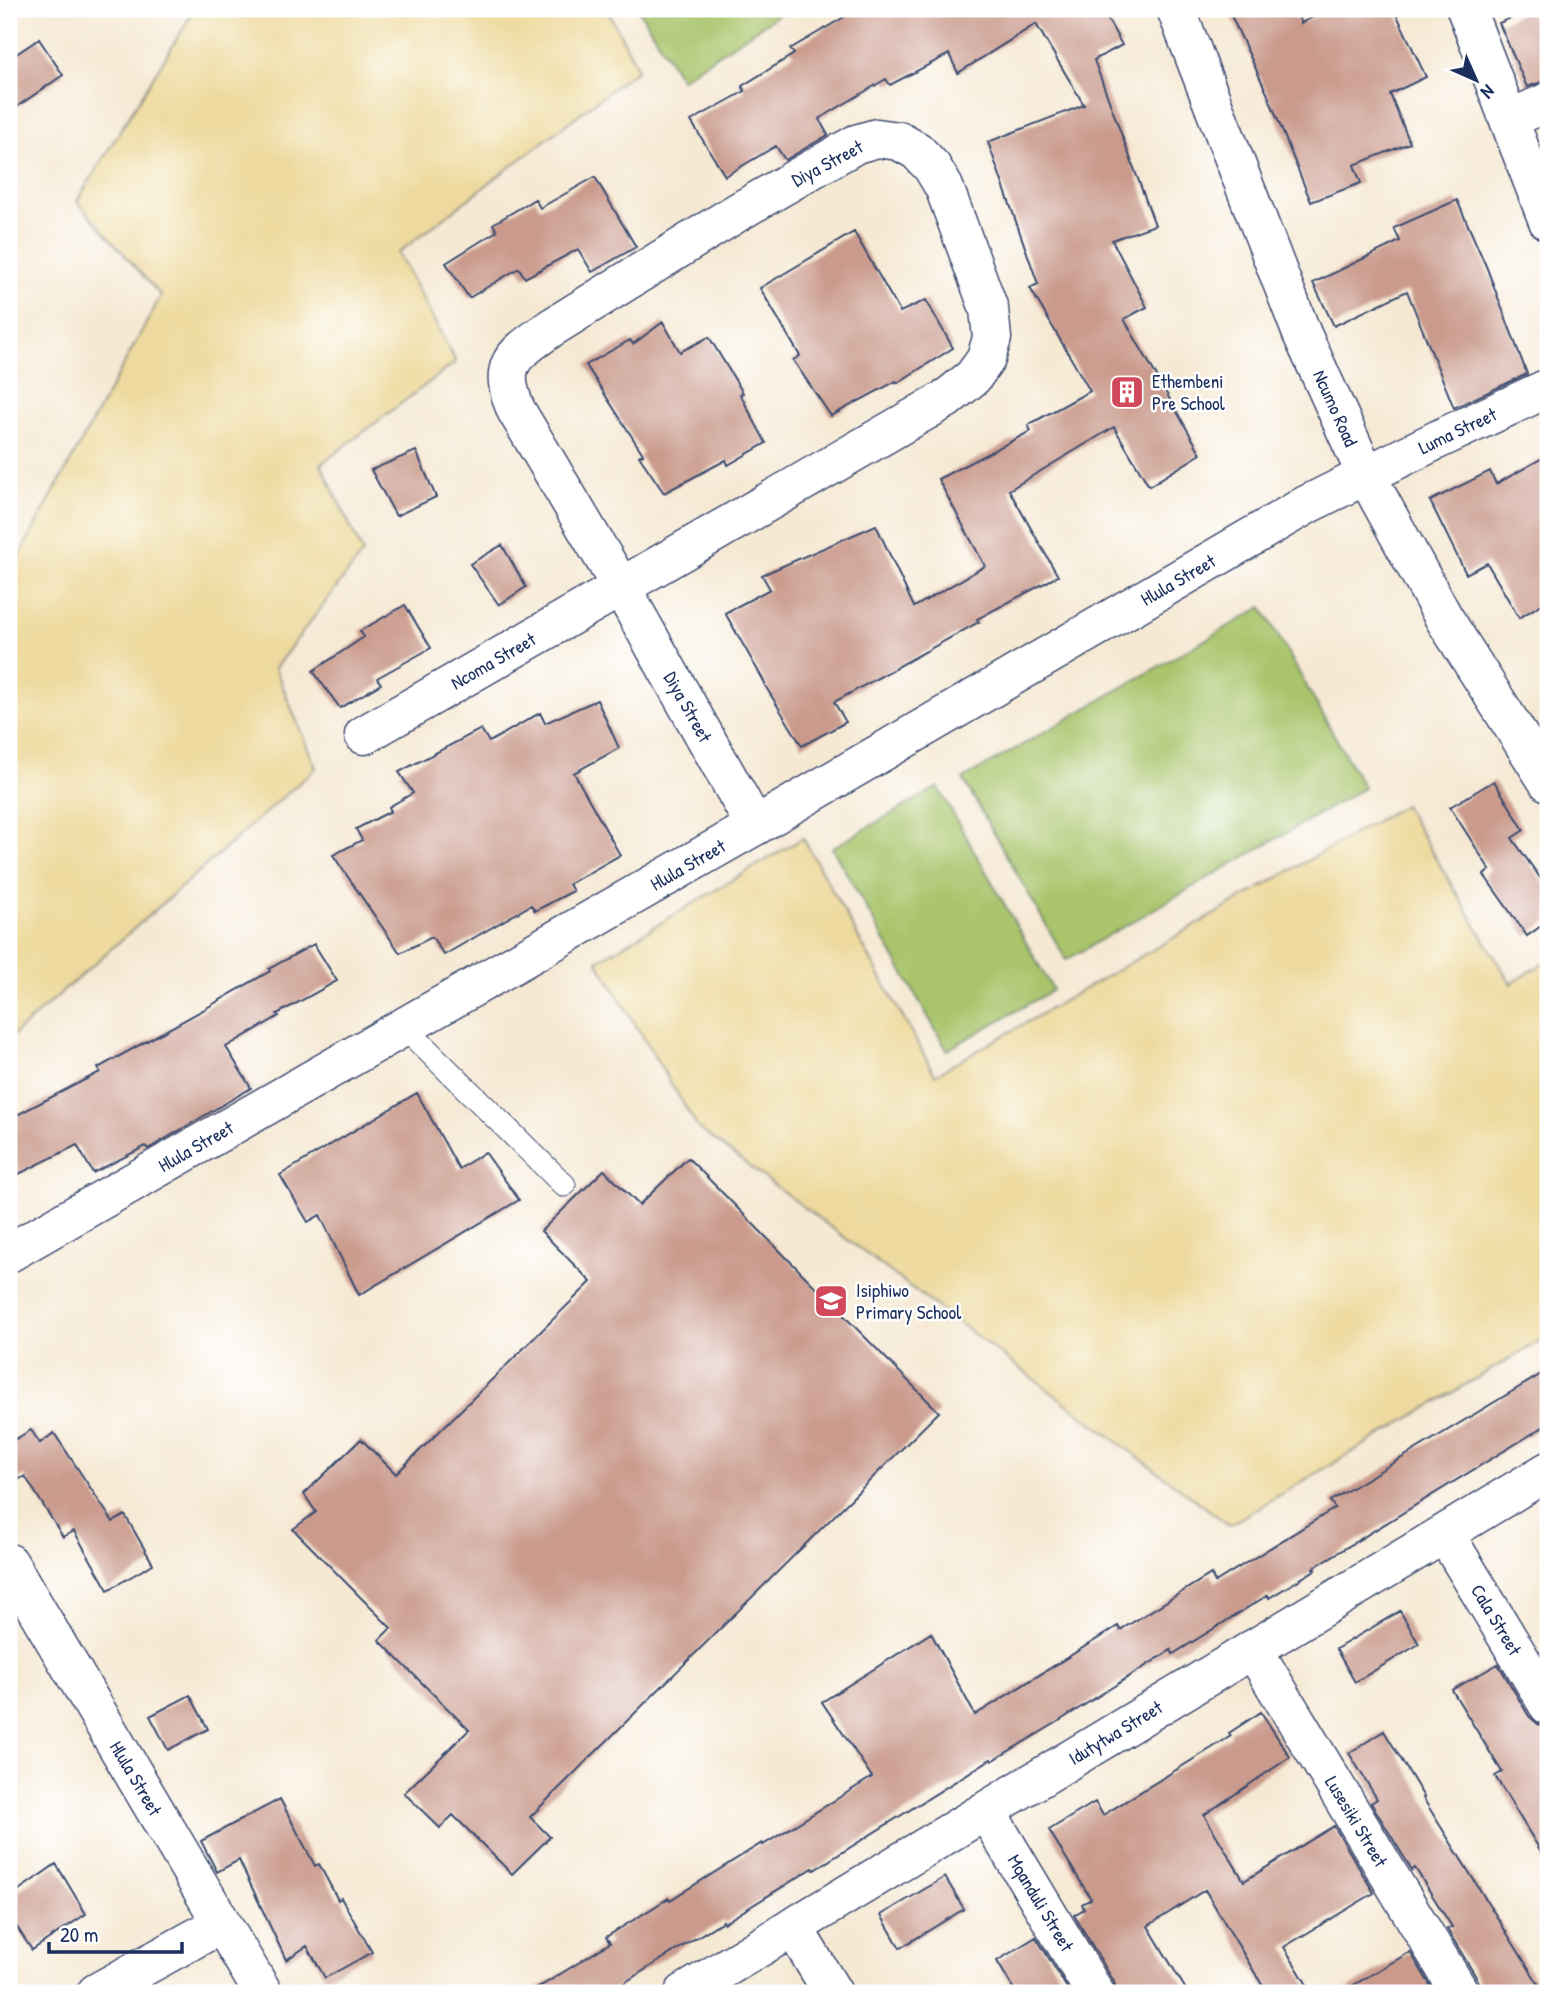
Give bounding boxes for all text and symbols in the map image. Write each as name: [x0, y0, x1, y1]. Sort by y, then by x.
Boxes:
north arrow: [1442, 46, 1512, 116]
text: N: [1475, 79, 1501, 105]
street label: Diya Street: [787, 133, 868, 193]
street label: Ncumo Road: [1307, 366, 1365, 451]
place label: Ethembeni Pre School: [1152, 368, 1226, 416]
building icon: Ethembeni Pre School: [1108, 373, 1146, 411]
street label: Luma Street: [1414, 401, 1501, 460]
street label: Hlula Street: [1136, 547, 1221, 612]
street label: Ncoma Street: [446, 626, 541, 695]
street label: Diya Street: [658, 667, 719, 747]
street label: Hlula Street: [645, 832, 730, 896]
street label: Hlula Street: [153, 1114, 238, 1178]
place label: Isiphiwo Primary School: [856, 1277, 962, 1325]
school or university icon: Isiphiwo Primary School: [812, 1282, 850, 1320]
street label: Cala Street: [1465, 1579, 1528, 1661]
street label: Idutytwa Street: [1063, 1694, 1168, 1771]
street label: Hlula Street: [104, 1736, 169, 1821]
street label: Lusesiki Street: [1319, 1771, 1394, 1872]
street label: Mqanduli Street: [1002, 1849, 1080, 1957]
scale bar: [49, 1911, 182, 1955]
text: 20 m: [60, 1920, 98, 1949]

